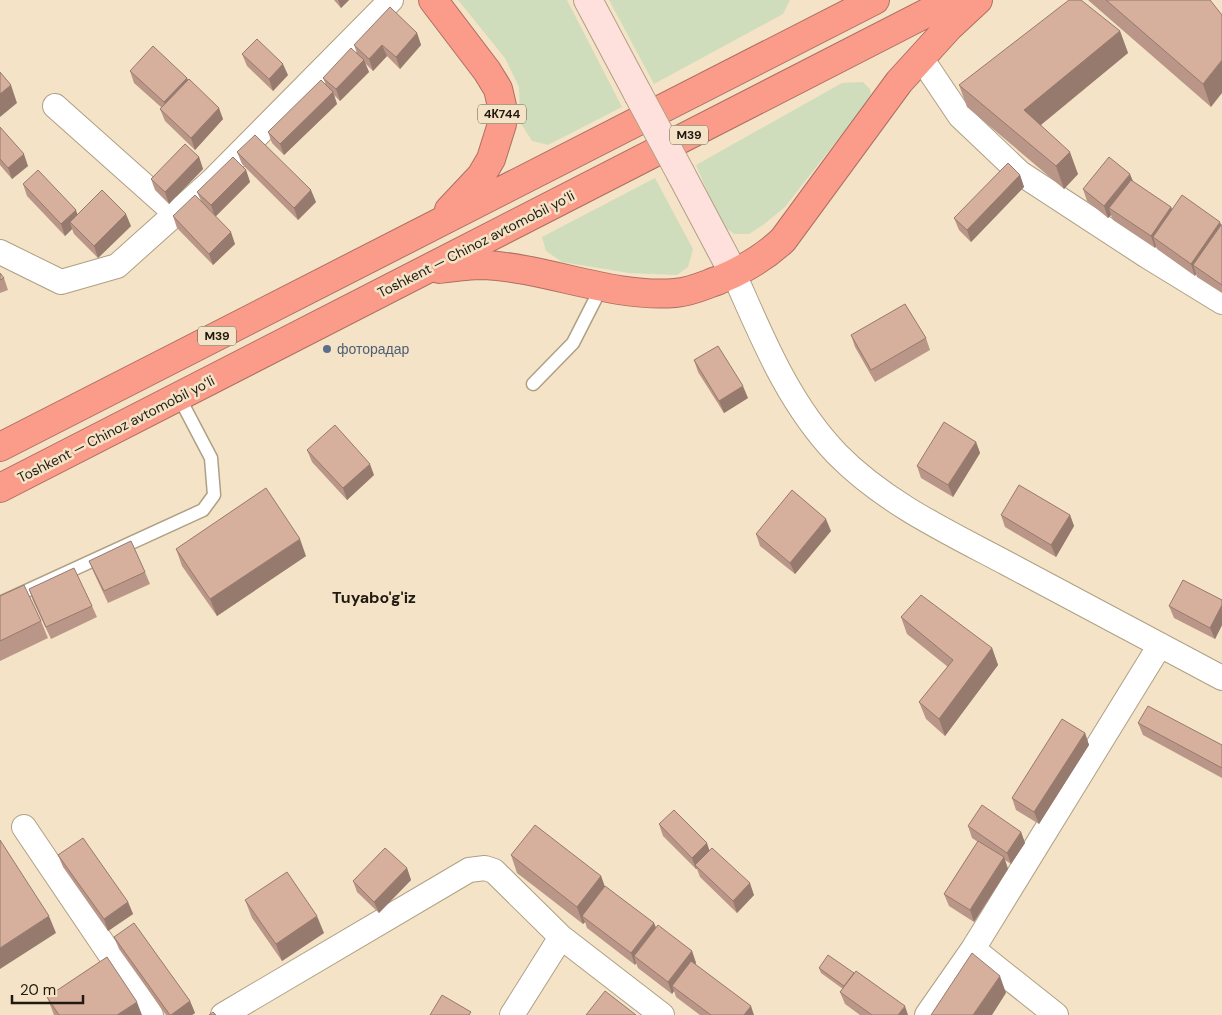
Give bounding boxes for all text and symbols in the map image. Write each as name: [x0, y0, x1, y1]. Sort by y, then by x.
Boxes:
road number: 4К744: [478, 105, 526, 124]
road number: M39: [670, 126, 708, 144]
street label: Toshkent — Chinoz avtomobil yoʻli: [374, 186, 578, 302]
road number: M39: [198, 326, 236, 346]
place label: фоторадар: [337, 340, 410, 358]
marker: фоторадар: [321, 343, 333, 355]
street label: Toshkent — Chinoz avtomobil yoʻli: [14, 371, 218, 487]
district label: Tuyabo'g'iz: [332, 587, 416, 608]
scale bar: [12, 972, 84, 1004]
text: 20 m: [20, 980, 56, 1000]

